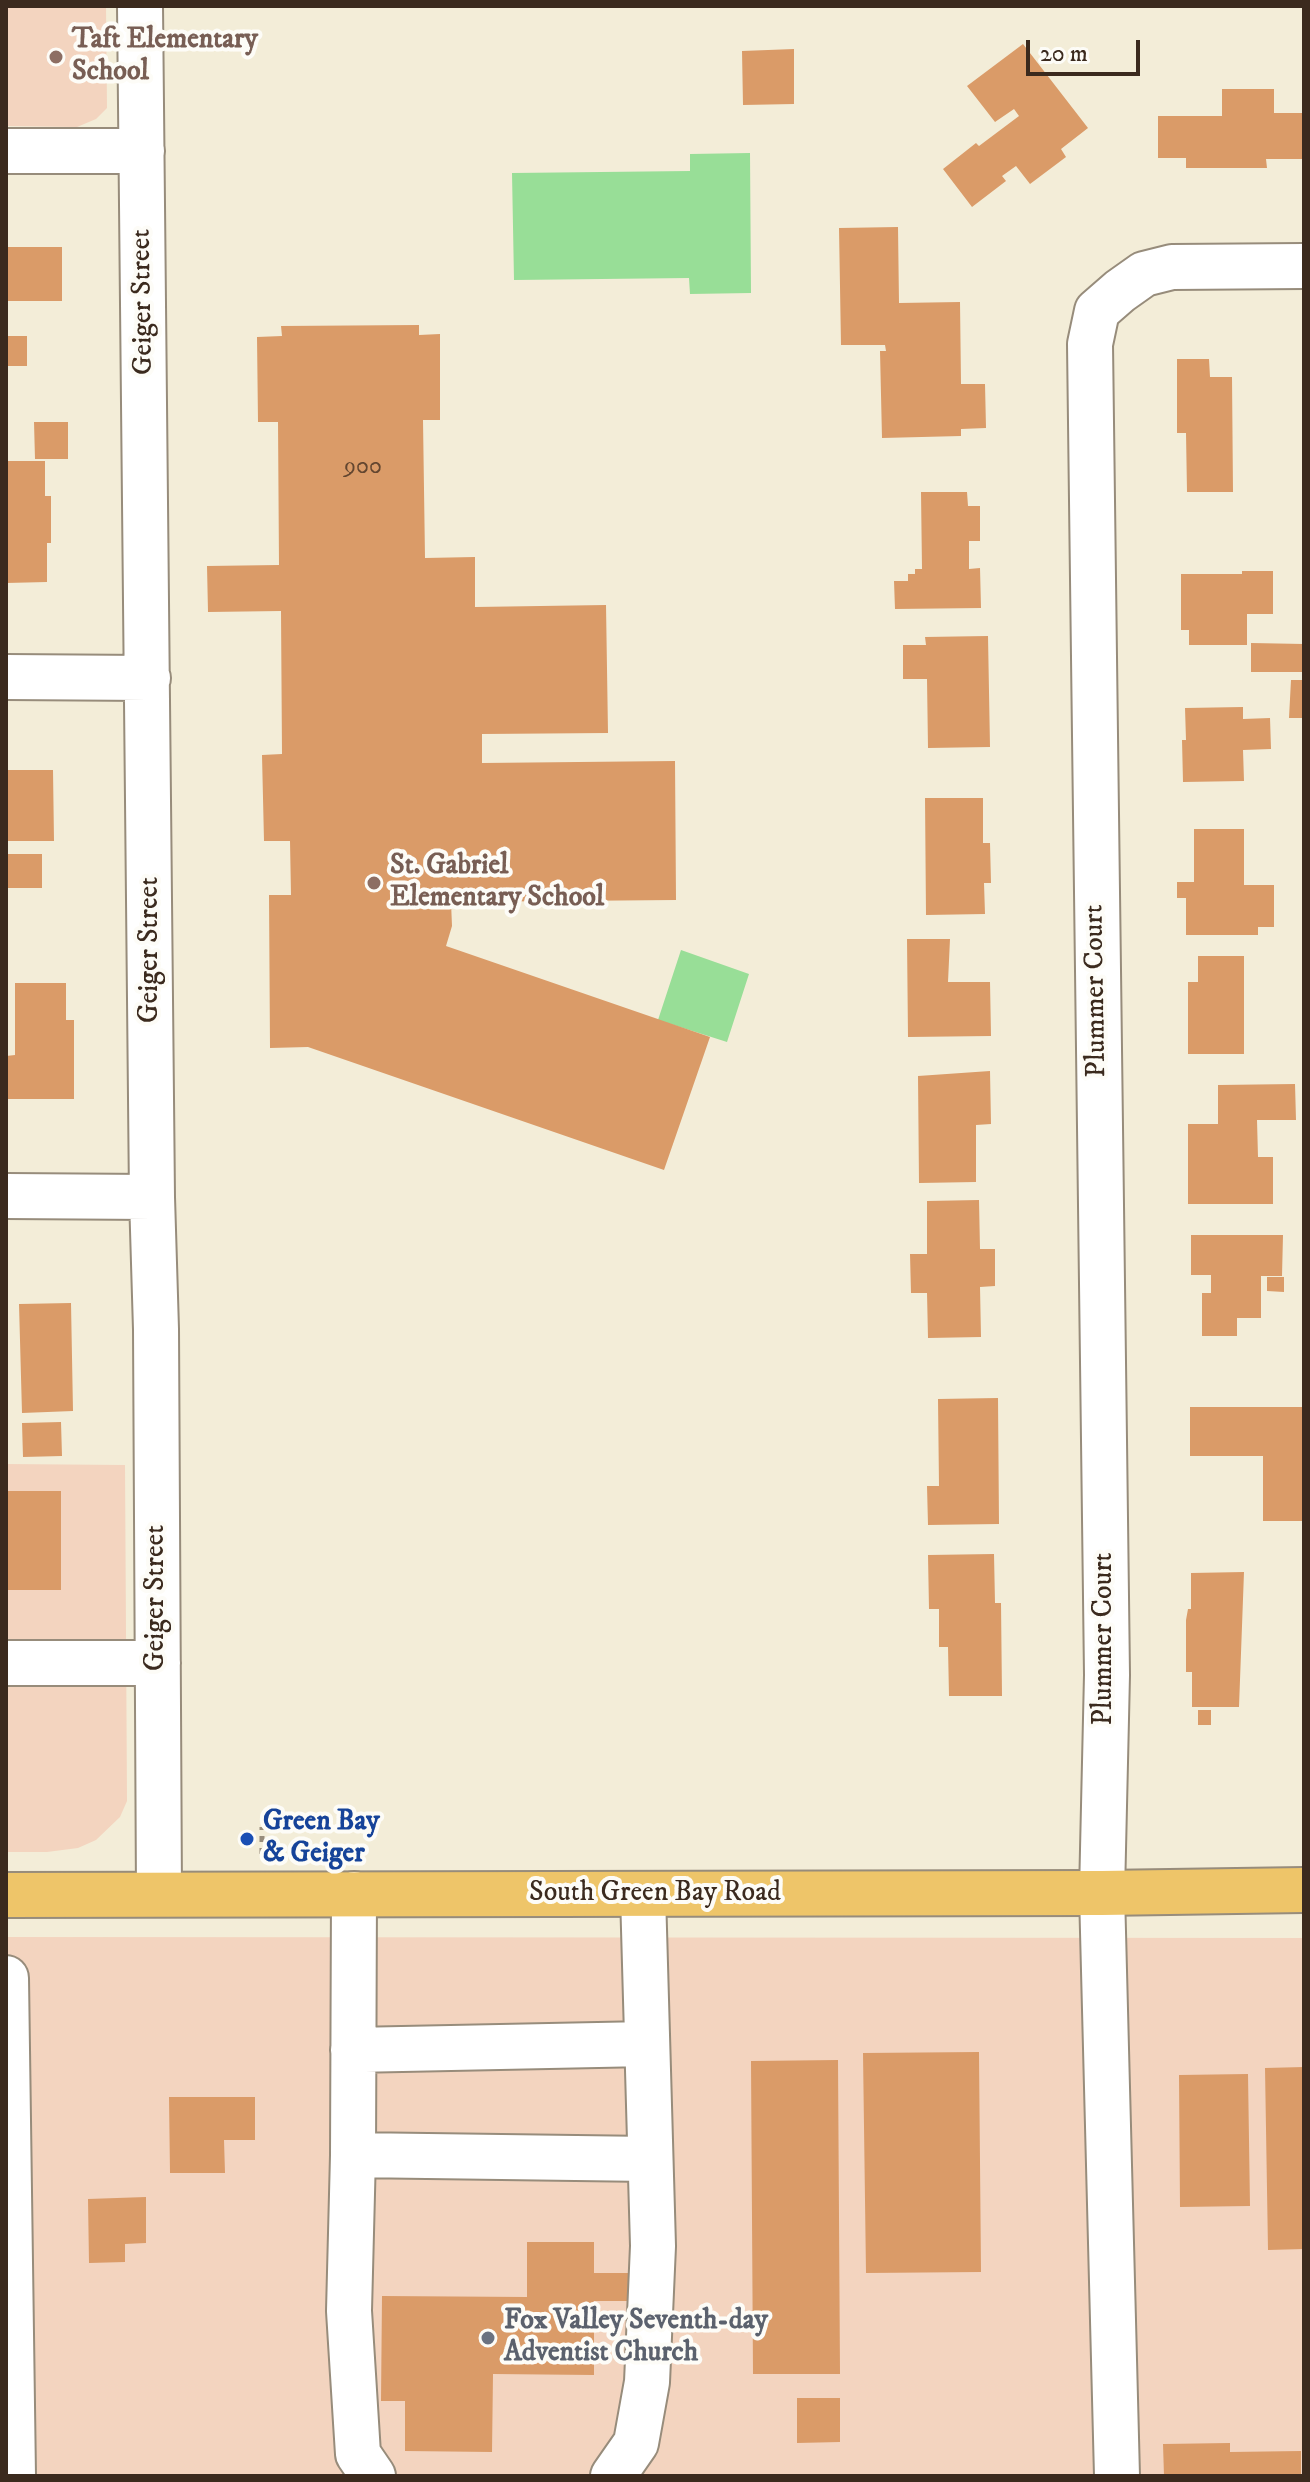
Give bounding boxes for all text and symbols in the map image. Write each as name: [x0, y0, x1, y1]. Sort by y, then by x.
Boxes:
place label: Taft Elementary School: [72, 24, 258, 90]
scale bar: [1030, 24, 1144, 74]
text: 20 m: [1040, 39, 1088, 69]
marker: Taft Elementary School: [47, 48, 65, 66]
street label: Geiger Street: [126, 229, 162, 375]
house number: 900: [344, 454, 382, 482]
place label: St. Gabriel Elementary School: [390, 850, 604, 916]
marker: St. Gabriel Elementary School: [365, 874, 383, 892]
street label: Geiger Street: [134, 877, 168, 1023]
street label: Plummer Court: [1079, 904, 1115, 1078]
street label: Geiger Street: [140, 1525, 174, 1671]
street label: Plummer Court: [1088, 1552, 1122, 1726]
place label: Green Bay & Geiger: [263, 1806, 380, 1872]
marker: Green Bay & Geiger: [238, 1830, 256, 1848]
street label: South Green Bay Road: [529, 1877, 781, 1911]
place label: Fox Valley Seventh-day Adventist Church: [504, 2305, 768, 2371]
marker: Fox Valley Seventh-day Adventist Church: [479, 2329, 497, 2347]

